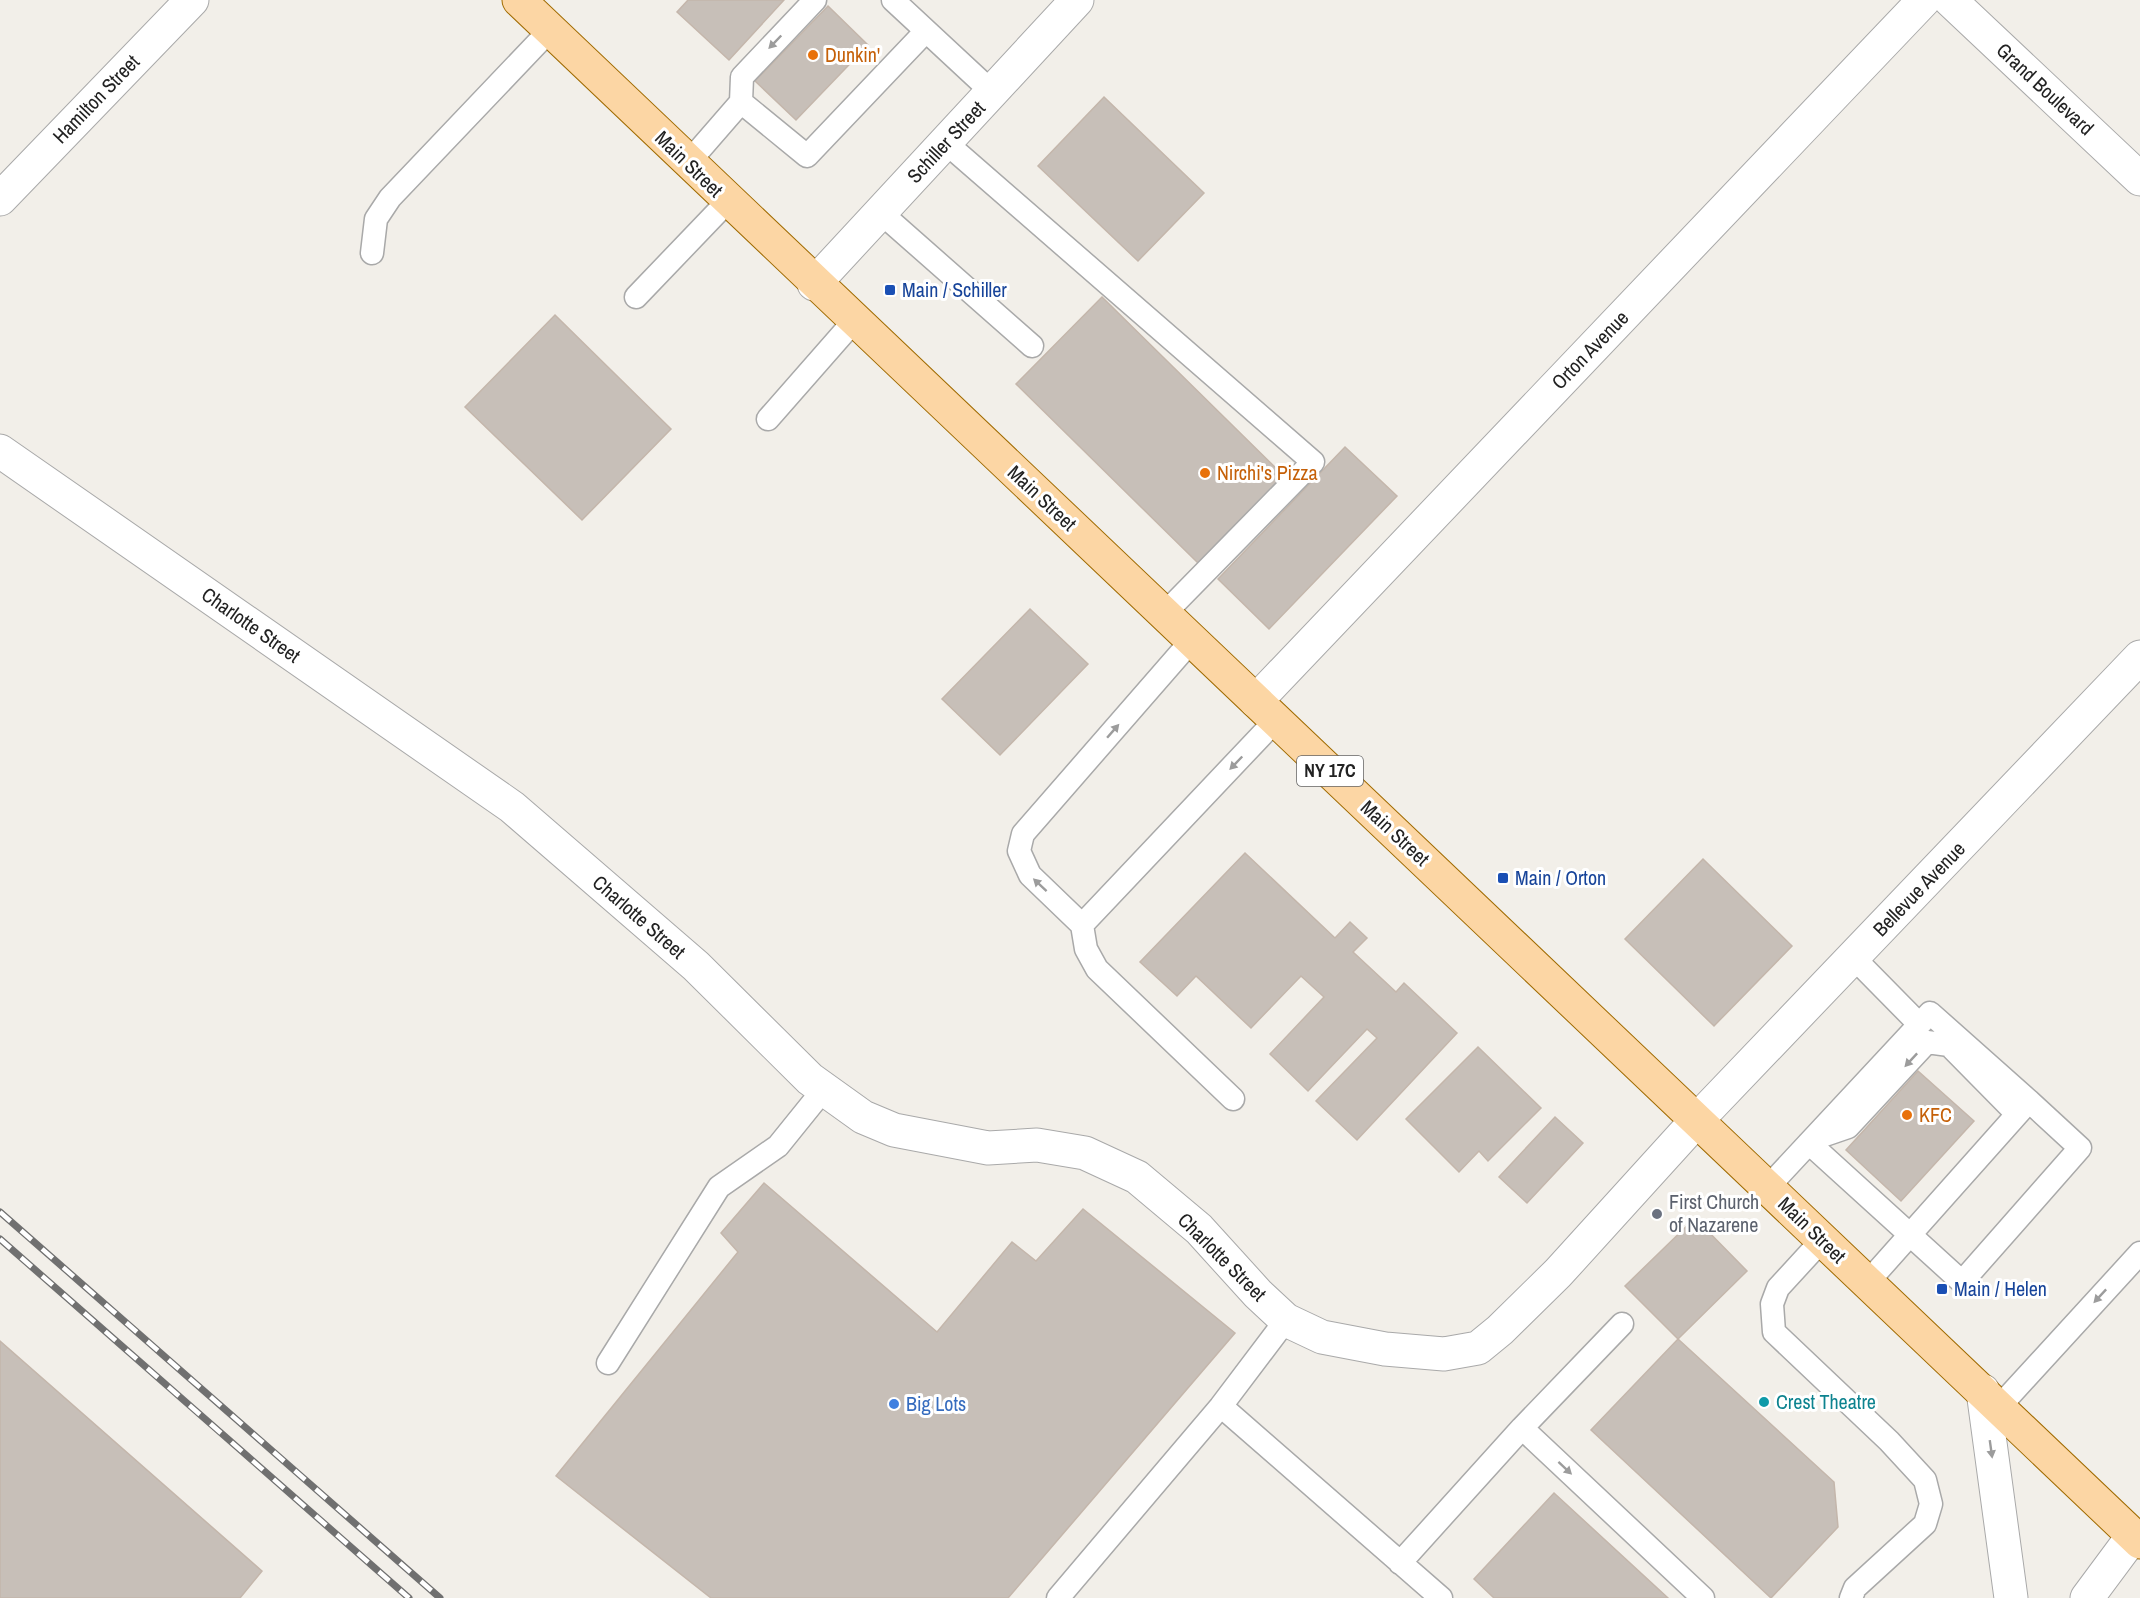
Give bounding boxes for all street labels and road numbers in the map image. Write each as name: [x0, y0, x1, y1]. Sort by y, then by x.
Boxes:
street label: Grand Boulevard: [1991, 36, 2100, 141]
street label: Hamilton Street: [46, 48, 145, 149]
street label: Schiller Street: [901, 94, 991, 189]
street label: Main Street: [649, 124, 730, 203]
street label: Orton Avenue: [1545, 304, 1634, 395]
street label: Main Street: [1002, 459, 1083, 537]
street label: Charlotte Street: [196, 581, 306, 669]
road number: NY 17C: [1297, 756, 1363, 786]
street label: Main Street: [1355, 794, 1436, 872]
street label: Bellevue Avenue: [1867, 835, 1971, 942]
street label: Charlotte Street: [587, 869, 692, 965]
street label: Main Street: [1772, 1190, 1853, 1269]
street label: Charlotte Street: [1172, 1206, 1273, 1307]

